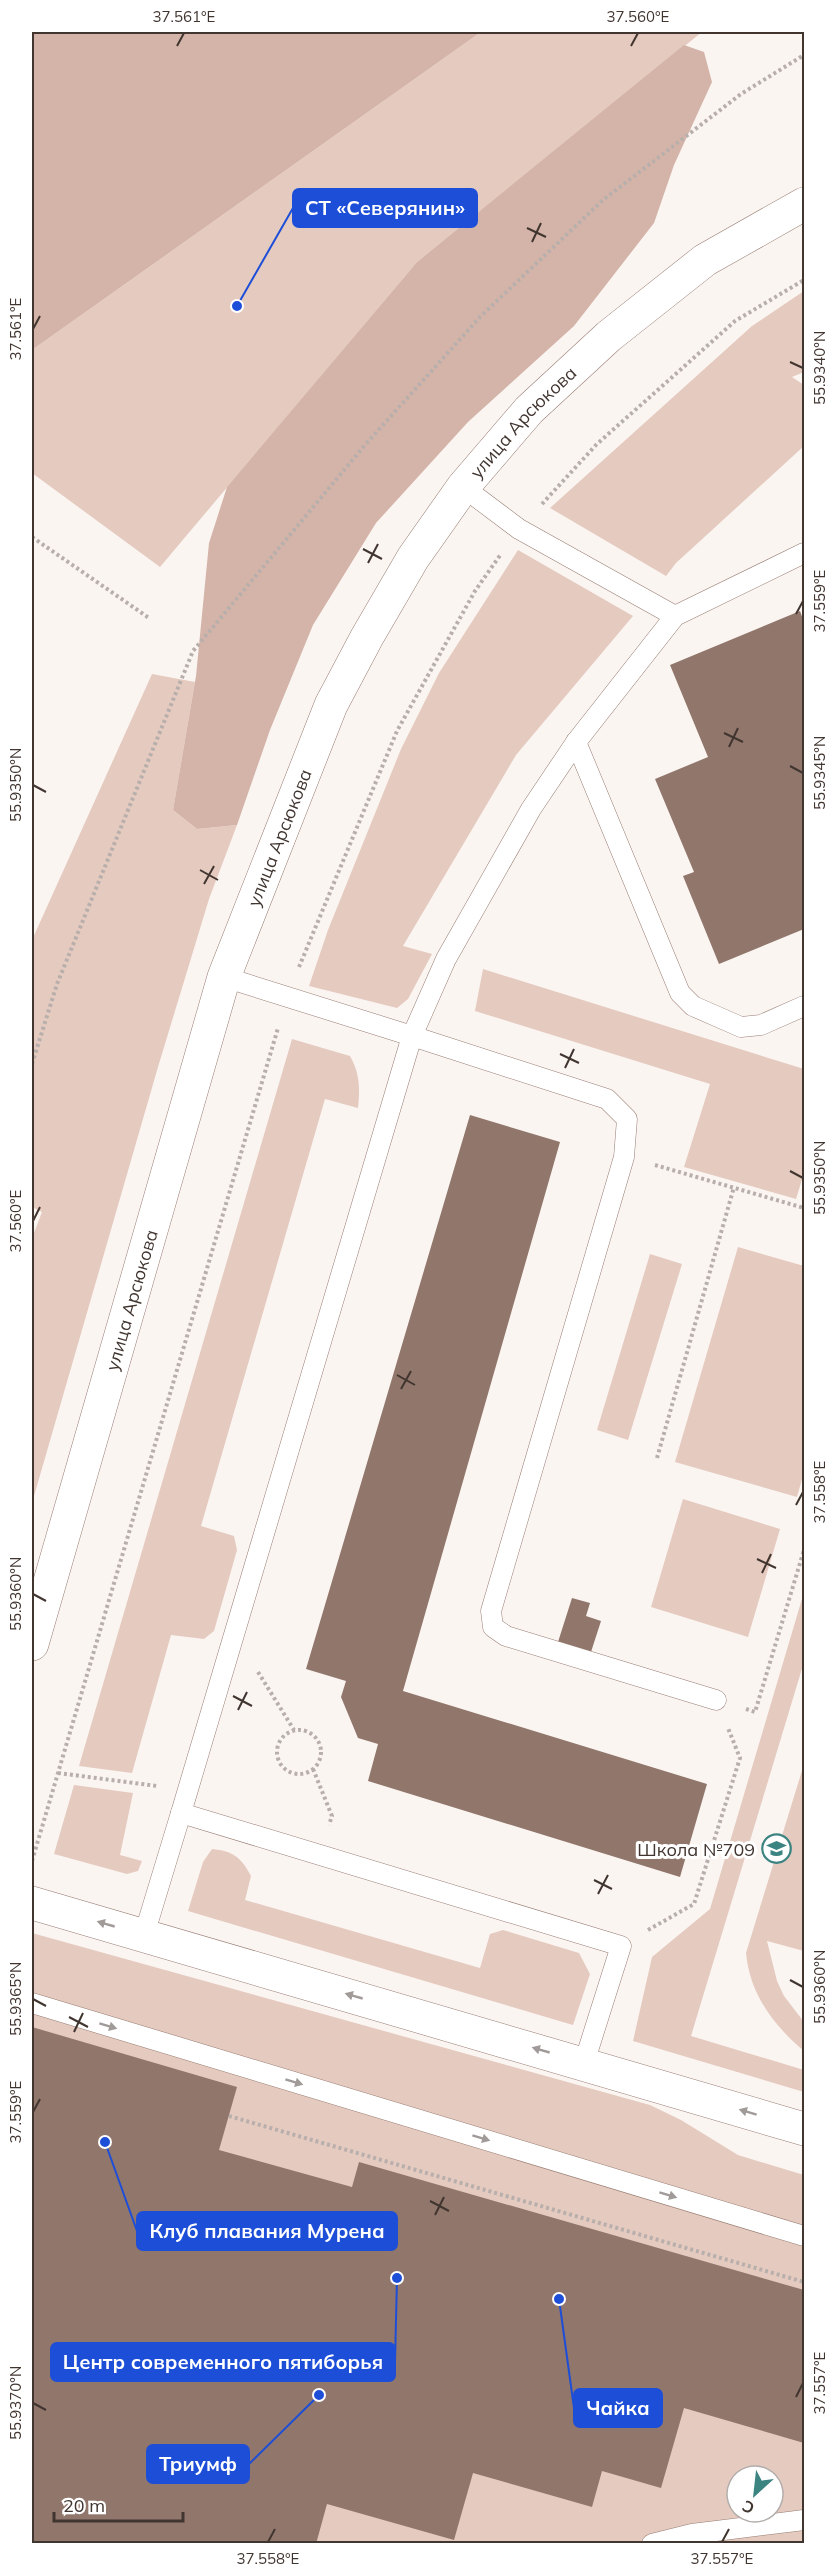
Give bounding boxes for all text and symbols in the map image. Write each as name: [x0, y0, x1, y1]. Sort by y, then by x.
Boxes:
text: 37.561°E: [153, 7, 216, 26]
text: 37.560°E: [607, 7, 670, 26]
callout: СТ «Северянин»: [293, 189, 477, 227]
text: СТ «Северянин»: [305, 195, 465, 220]
text: 37.561°E: [6, 297, 25, 360]
text: 55.9340°N: [810, 331, 829, 405]
street label: улица Арсюкова: [464, 361, 581, 483]
text: 37.559°E: [810, 569, 829, 632]
text: 55.9345°N: [810, 736, 829, 810]
text: 55.9350°N: [6, 748, 25, 822]
street label: улица Арсюкова: [241, 765, 316, 910]
text: 55.9350°N: [810, 1141, 829, 1215]
text: 37.560°E: [6, 1189, 25, 1252]
street label: улица Арсюкова: [100, 1227, 162, 1373]
text: 37.558°E: [810, 1460, 829, 1523]
text: 55.9360°N: [6, 1557, 25, 1631]
school or university icon: Школа №709: [760, 1833, 792, 1865]
place label: Школа №709: [637, 1838, 755, 1861]
one-way arrow: [97, 1919, 115, 1928]
text: 55.9360°N: [810, 1950, 829, 2024]
text: 55.9365°N: [6, 1962, 25, 2036]
one-way arrow: [345, 1991, 363, 2000]
one-way arrow: [99, 2022, 117, 2031]
one-way arrow: [532, 2045, 551, 2055]
one-way arrow: [285, 2078, 303, 2087]
text: 37.559°E: [6, 2080, 25, 2143]
one-way arrow: [739, 2107, 757, 2116]
one-way arrow: [472, 2134, 490, 2143]
one-way arrow: [659, 2191, 677, 2200]
callout: Клуб плавания Мурена: [137, 2212, 397, 2250]
text: Клуб плавания Мурена: [149, 2218, 385, 2243]
callout: Центр современного пятиборья: [51, 2343, 395, 2381]
text: Центр современного пятиборья: [63, 2349, 383, 2374]
text: 37.557°E: [810, 2351, 829, 2414]
text: 55.9370°N: [6, 2366, 25, 2440]
callout: Чайка: [574, 2389, 662, 2427]
text: Чайка: [586, 2395, 650, 2420]
callout: Триумф: [147, 2445, 249, 2483]
text: Триумф: [159, 2451, 237, 2476]
north arrow: [725, 2464, 785, 2524]
scale bar: [54, 2485, 183, 2523]
text: 20 m: [63, 2494, 105, 2517]
text: С: [739, 2496, 758, 2519]
text: 37.558°E: [237, 2549, 300, 2568]
text: 37.557°E: [691, 2549, 754, 2568]

